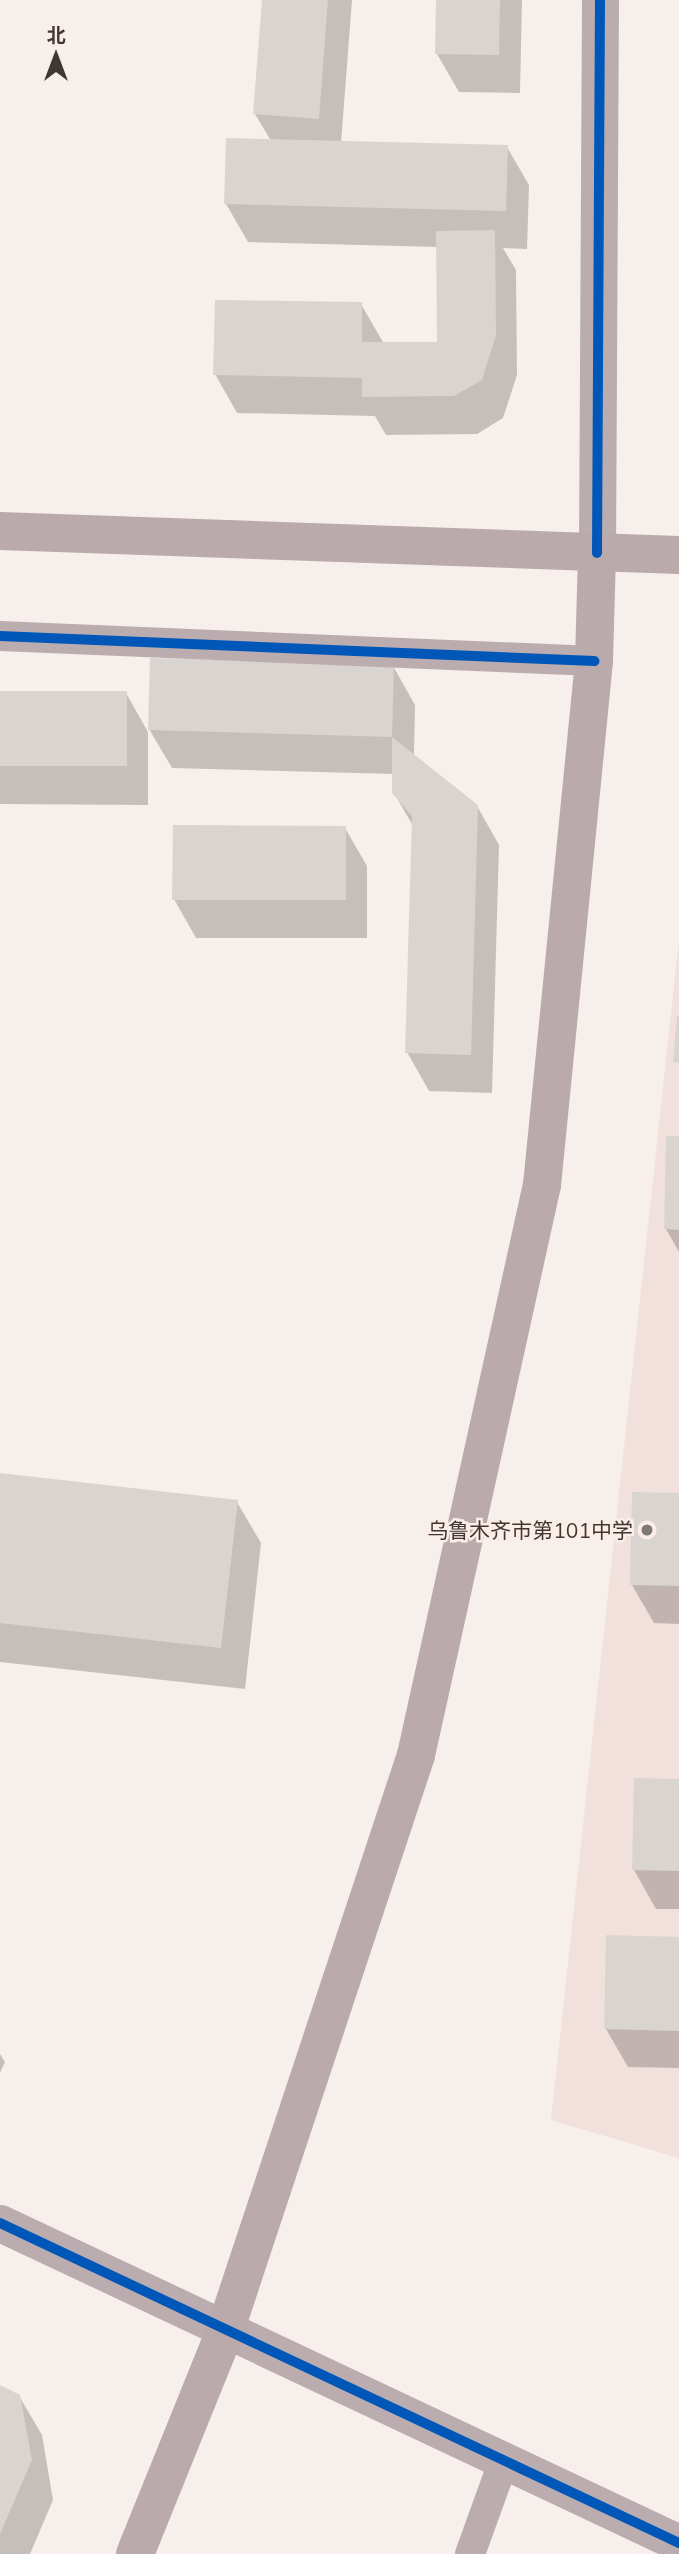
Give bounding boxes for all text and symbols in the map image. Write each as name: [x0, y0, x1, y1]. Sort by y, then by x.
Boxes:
north arrow: [21, 21, 91, 91]
text: 北: [46, 23, 66, 47]
place label: 乌鲁木齐市第101中学: [427, 1517, 633, 1543]
marker: 乌鲁木齐市第101中学: [639, 1522, 655, 1538]

